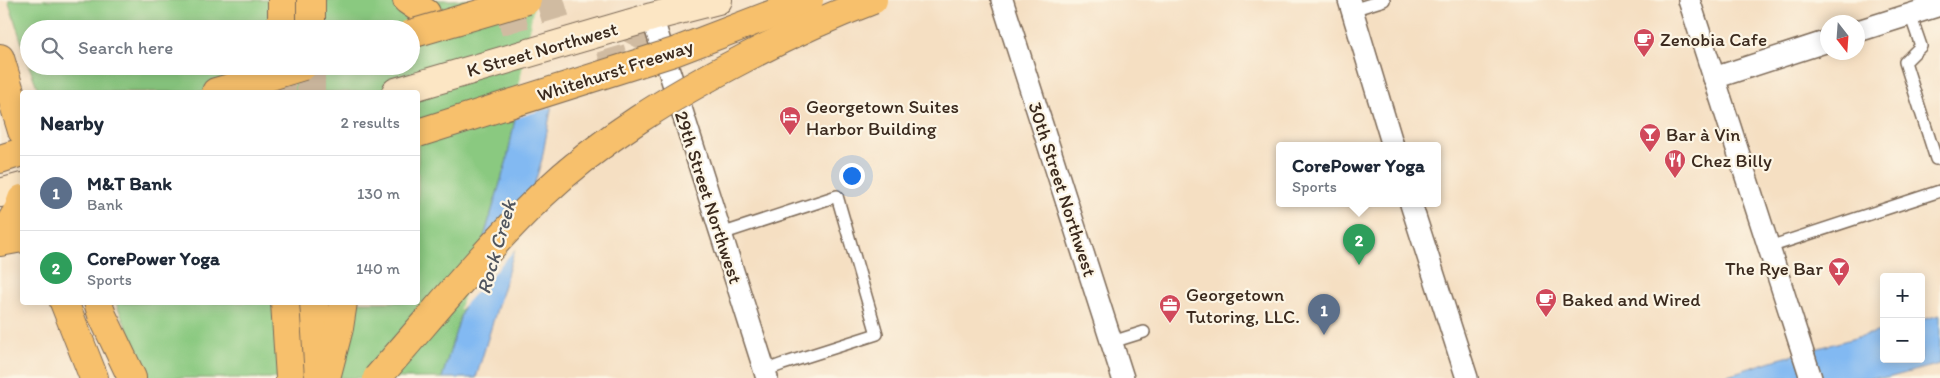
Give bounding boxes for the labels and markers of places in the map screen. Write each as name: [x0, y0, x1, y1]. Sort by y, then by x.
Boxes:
cafe icon: Zenobia Cafe: [1632, 27, 1656, 58]
place label: Zenobia Cafe: [1660, 28, 1767, 51]
place label: Georgetown Suites Harbor Building: [806, 95, 959, 140]
hotel icon: Georgetown Suites Harbor Building: [778, 105, 802, 136]
bar icon: Bar à Vin: [1638, 122, 1662, 153]
place label: Bar à Vin: [1666, 123, 1740, 146]
restaurant icon: Chez Billy: [1663, 148, 1687, 179]
place label: Chez Billy: [1691, 149, 1772, 172]
pin: 2: [1343, 224, 1375, 265]
bar icon: The Rye Bar: [1827, 256, 1851, 287]
place label: The Rye Bar: [1725, 257, 1823, 280]
place label: Georgetown Tutoring, LLC.: [1186, 283, 1300, 328]
cafe icon: Baked and Wired: [1534, 287, 1558, 318]
place label: Baked and Wired: [1562, 288, 1701, 311]
office icon: Georgetown Tutoring, LLC.: [1158, 293, 1182, 324]
pin: 1: [1308, 294, 1340, 335]

